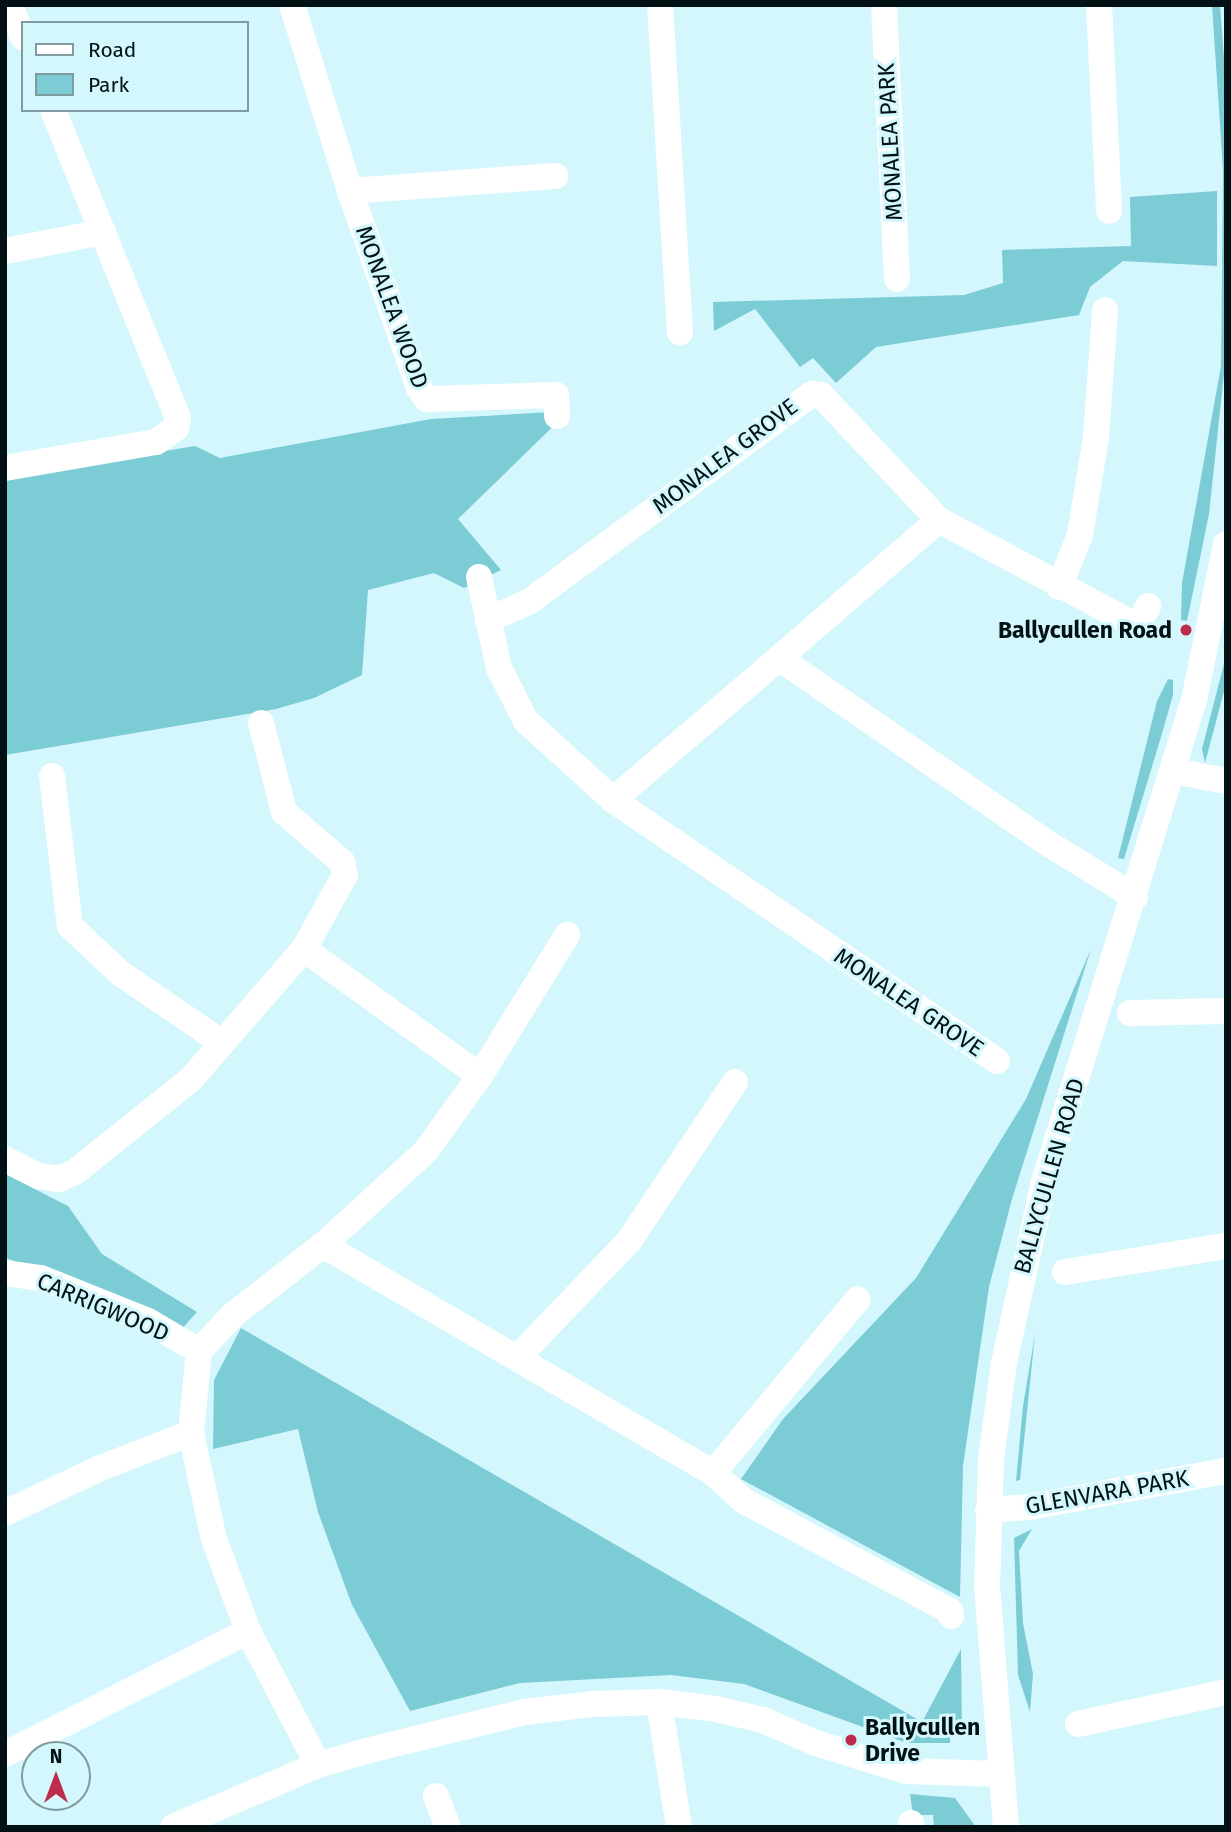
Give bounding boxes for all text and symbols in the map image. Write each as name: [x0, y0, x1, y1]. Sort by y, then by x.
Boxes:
legend: [21, 21, 248, 112]
text: Road: [88, 37, 136, 63]
street label: MONALEA PARK: [872, 62, 908, 222]
text: Park: [88, 72, 129, 98]
street label: MONALEA WOOD: [350, 222, 434, 392]
street label: MONALEA GROVE: [647, 392, 803, 520]
place label: Ballycullen Road: [998, 616, 1172, 644]
marker: Ballycullen Road: [1178, 622, 1194, 638]
street label: MONALEA GROVE: [829, 942, 989, 1062]
street label: BALLYCULLEN ROAD: [1008, 1075, 1090, 1277]
street label: CARRIGWOOD: [33, 1267, 173, 1347]
street label: GLENVARA PARK: [1023, 1464, 1191, 1520]
place label: Ballycullen Drive: [865, 1713, 980, 1767]
marker: Ballycullen Drive: [843, 1732, 859, 1748]
north arrow: [21, 1741, 91, 1811]
text: N: [50, 1745, 62, 1768]

